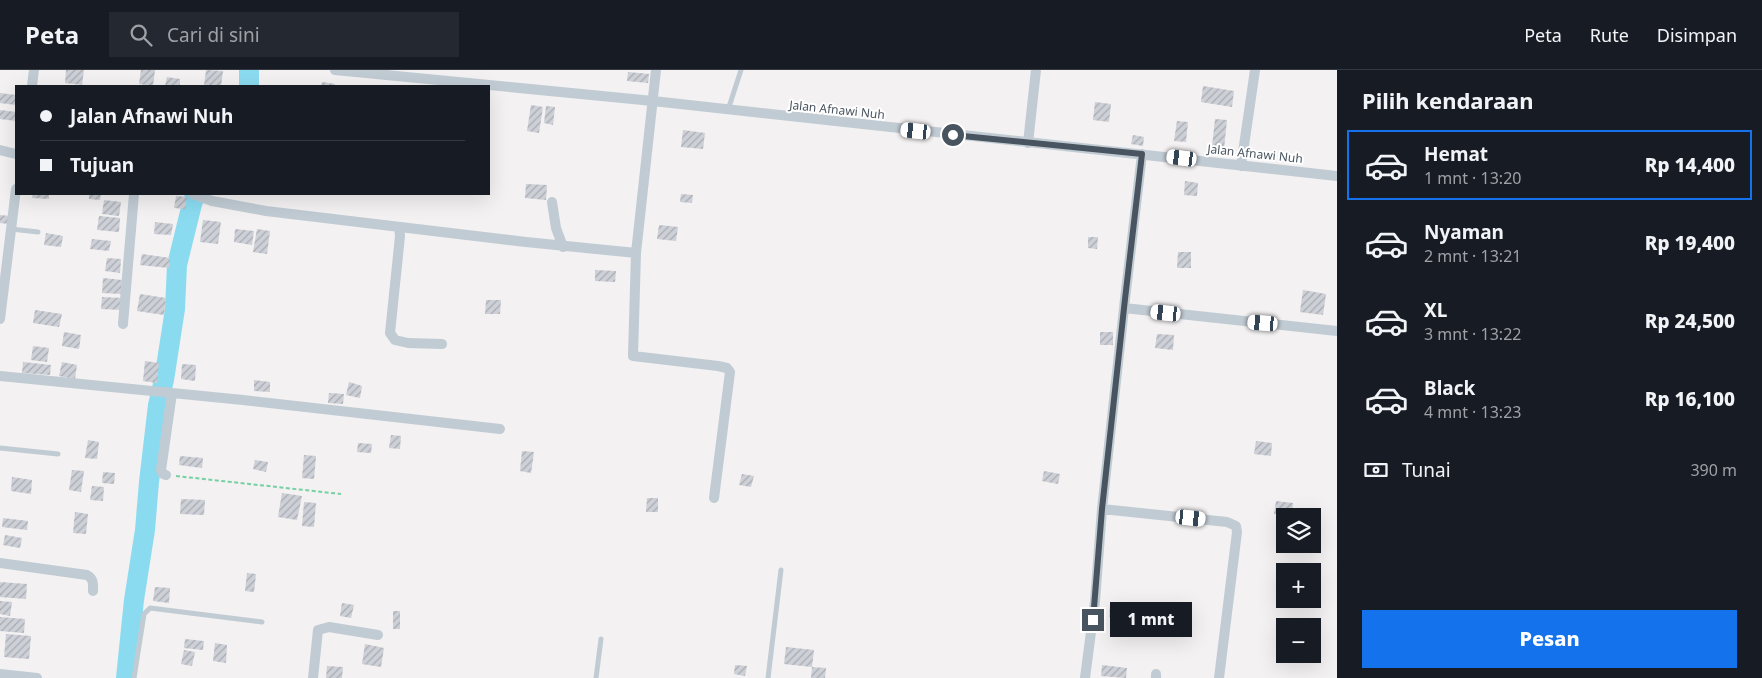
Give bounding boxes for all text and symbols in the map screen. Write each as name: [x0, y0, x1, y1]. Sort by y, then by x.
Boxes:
search box: [109, 12, 459, 57]
text: Peta: [25, 18, 79, 51]
icon: search: [127, 21, 155, 49]
text: Cari di sini: [167, 22, 260, 48]
text: Peta: [1524, 23, 1562, 47]
text: Rute: [1590, 23, 1629, 47]
text: Disimpan: [1657, 23, 1737, 47]
text: Pilih kendaraan: [1362, 85, 1534, 115]
street label: Jalan Afnawi Nuh: [787, 96, 886, 123]
text: Jalan Afnawi Nuh: [70, 103, 233, 129]
car: [900, 122, 931, 140]
route start: [942, 124, 964, 146]
street label: Jalan Afnawi Nuh: [1205, 140, 1304, 167]
text: Hemat: [1424, 141, 1488, 167]
icon: car: [1364, 143, 1409, 188]
car: [1166, 149, 1197, 167]
text: Tujuan: [70, 152, 134, 178]
text: Rp 14,400: [1645, 152, 1735, 178]
text: 1 mnt · 13:20: [1424, 167, 1521, 189]
text: Nyaman: [1424, 219, 1504, 245]
icon: car: [1364, 221, 1409, 266]
text: Rp 19,400: [1645, 230, 1735, 256]
text: 2 mnt · 13:21: [1424, 245, 1521, 267]
text: XL: [1424, 297, 1447, 323]
icon: car: [1364, 299, 1409, 344]
car: [1150, 304, 1181, 322]
text: Rp 24,500: [1645, 308, 1735, 334]
car: [1247, 314, 1278, 332]
text: 3 mnt · 13:22: [1424, 323, 1521, 345]
text: Black: [1424, 375, 1475, 401]
icon: car: [1364, 377, 1409, 422]
text: Rp 16,100: [1645, 386, 1735, 412]
text: 4 mnt · 13:23: [1424, 401, 1521, 423]
icon: cash: [1362, 456, 1390, 484]
text: Tunai: [1402, 457, 1451, 483]
text: 390 m: [1690, 459, 1737, 481]
map controls: [1276, 508, 1321, 663]
button: layers: [1276, 508, 1321, 553]
car: [1175, 509, 1206, 527]
button: +: [1276, 563, 1321, 608]
callout: 1 mnt: [1110, 602, 1193, 638]
text: 1 mnt: [1128, 608, 1174, 630]
route end: [1082, 609, 1104, 631]
button: Pesan: [1362, 610, 1737, 668]
button: −: [1276, 618, 1321, 663]

